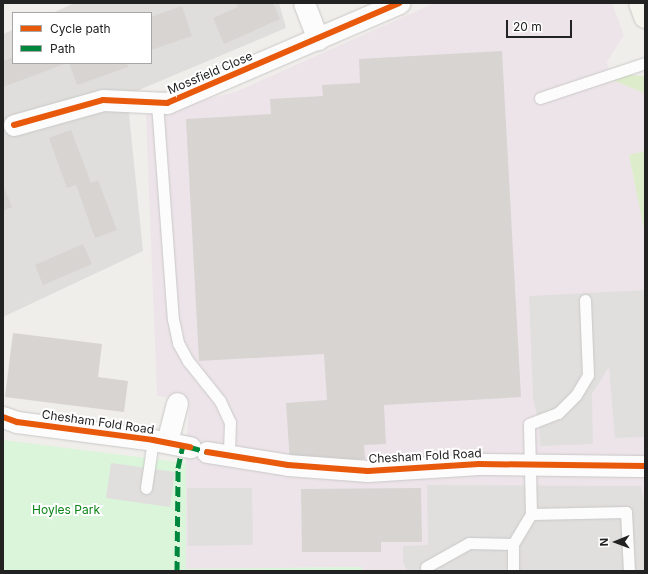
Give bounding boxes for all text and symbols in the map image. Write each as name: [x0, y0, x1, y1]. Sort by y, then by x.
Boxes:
legend: [12, 12, 152, 64]
scale bar: [508, 12, 574, 38]
text: 20 m: [513, 19, 542, 34]
text: Cycle path: [50, 21, 111, 36]
text: Path: [50, 41, 75, 56]
street label: Mossfield Close: [165, 49, 255, 97]
street label: Chesham Fold Road: [41, 407, 155, 437]
street label: Chesham Fold Road: [368, 446, 482, 466]
park label: Hoyles Park: [32, 503, 100, 517]
north arrow: [596, 522, 636, 562]
text: N: [597, 538, 611, 547]

